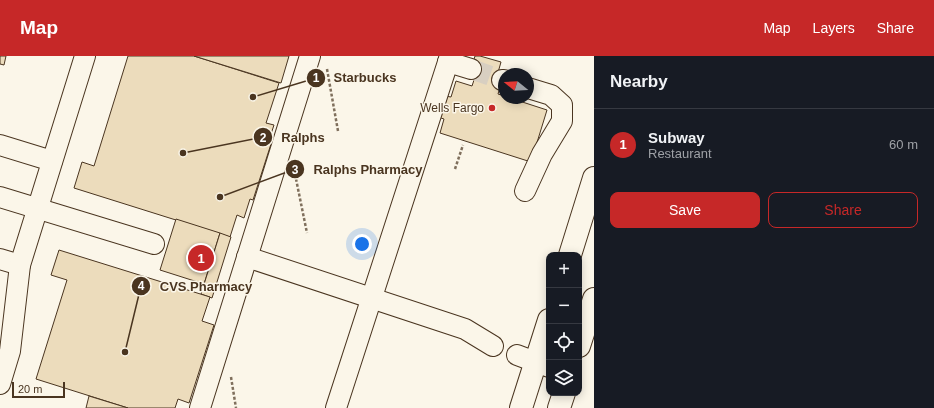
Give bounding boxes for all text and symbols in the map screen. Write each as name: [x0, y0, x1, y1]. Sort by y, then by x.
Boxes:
text: Map: [20, 17, 58, 38]
text: Map: [763, 20, 791, 36]
text: Layers: [813, 20, 855, 36]
text: Share: [877, 20, 914, 36]
callout: Starbucks: [306, 65, 405, 90]
north arrow: [498, 68, 534, 104]
text: Starbucks: [334, 70, 396, 85]
text: 1: [313, 71, 320, 85]
text: Nearby: [610, 72, 668, 91]
place label: Wells Fargo: [420, 101, 484, 115]
marker: Wells Fargo: [487, 103, 497, 113]
callout: Ralphs: [253, 125, 332, 150]
text: Subway: [648, 129, 705, 146]
text: Ralphs: [281, 130, 325, 145]
text: 2: [260, 131, 267, 145]
text: 1: [619, 137, 627, 152]
text: 60 m: [889, 137, 918, 152]
text: Restaurant: [648, 146, 712, 161]
callout: Ralphs Pharmacy: [285, 157, 430, 182]
text: Ralphs Pharmacy: [313, 162, 423, 177]
text: 3: [292, 163, 299, 177]
button: Save: [610, 192, 760, 228]
button: Share: [768, 192, 918, 228]
your location: [352, 234, 372, 254]
pin: 1: [188, 243, 214, 273]
map controls: [546, 252, 582, 396]
button: +: [546, 252, 582, 288]
callout: CVS Pharmacy: [131, 274, 260, 299]
text: 4: [138, 279, 145, 293]
text: CVS Pharmacy: [160, 279, 253, 294]
button: −: [546, 288, 582, 324]
button: locate: [546, 324, 582, 360]
button: layers: [546, 360, 582, 396]
scale bar: [12, 380, 65, 399]
text: 20 m: [18, 383, 42, 395]

